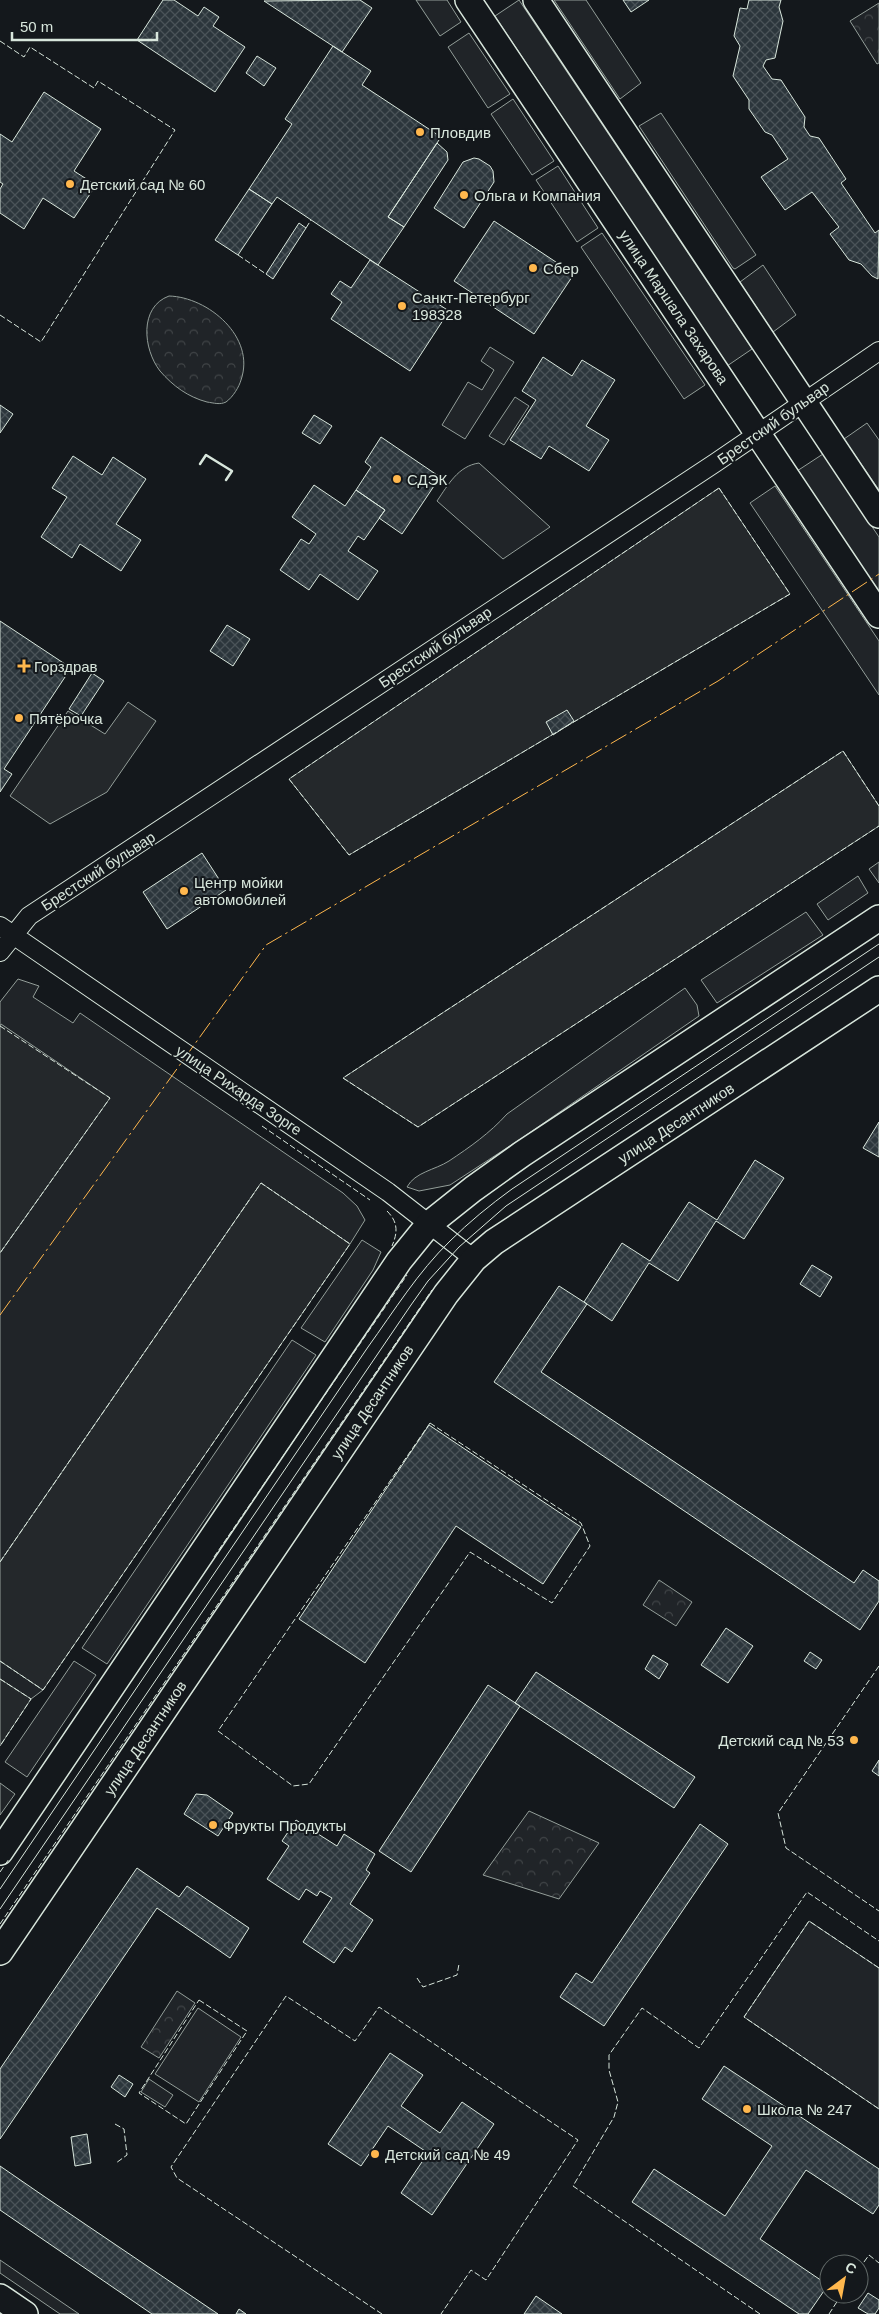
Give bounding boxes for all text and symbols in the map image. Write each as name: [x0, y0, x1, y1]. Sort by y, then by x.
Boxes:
scale bar: [12, 10, 158, 42]
text: 50 m: [20, 18, 53, 35]
place label: Пловдив: [430, 124, 491, 141]
marker: Пловдив: [414, 126, 426, 138]
place label: Детский сад № 60: [80, 176, 205, 193]
marker: Детский сад № 60: [64, 178, 76, 190]
place label: Ольга и Компания: [474, 187, 601, 204]
marker: Ольга и Компания: [458, 189, 470, 201]
street label: улица Маршала Захарова: [616, 227, 732, 388]
place label: Сбер: [543, 260, 579, 277]
marker: Сбер: [527, 262, 539, 274]
place label: Санкт-Петербург 198328: [412, 289, 530, 323]
marker: Санкт-Петербург 198328: [396, 300, 408, 312]
street label: Брестский бульвар: [714, 378, 832, 468]
place label: СДЭК: [407, 471, 447, 488]
marker: СДЭК: [391, 473, 403, 485]
street label: Брестский бульвар: [375, 603, 495, 691]
place label: Горздрав: [34, 658, 98, 675]
marker: Горздрав: [18, 660, 30, 672]
place label: Пятёрочка: [29, 710, 103, 727]
marker: Пятёрочка: [13, 712, 25, 724]
street label: Брестский бульвар: [38, 828, 158, 914]
place label: Центр мойки автомобилей: [194, 874, 286, 908]
marker: Центр мойки автомобилей: [178, 885, 190, 897]
street label: улица Рихарда Зорге: [173, 1042, 305, 1138]
street label: улица Десантников: [615, 1079, 737, 1167]
street label: улица Десантников: [327, 1341, 417, 1463]
street label: улица Десантников: [100, 1677, 190, 1799]
place label: Детский сад № 53: [719, 1732, 844, 1749]
marker: Детский сад № 53: [848, 1734, 860, 1746]
place label: Фрукты Продукты: [223, 1817, 346, 1834]
marker: Фрукты Продукты: [207, 1819, 219, 1831]
place label: Школа № 247: [757, 2101, 852, 2118]
marker: Школа № 247: [741, 2103, 753, 2115]
place label: Детский сад № 49: [385, 2146, 510, 2163]
marker: Детский сад № 49: [369, 2148, 381, 2160]
north arrow: [819, 2254, 869, 2304]
text: С: [842, 2259, 859, 2277]

